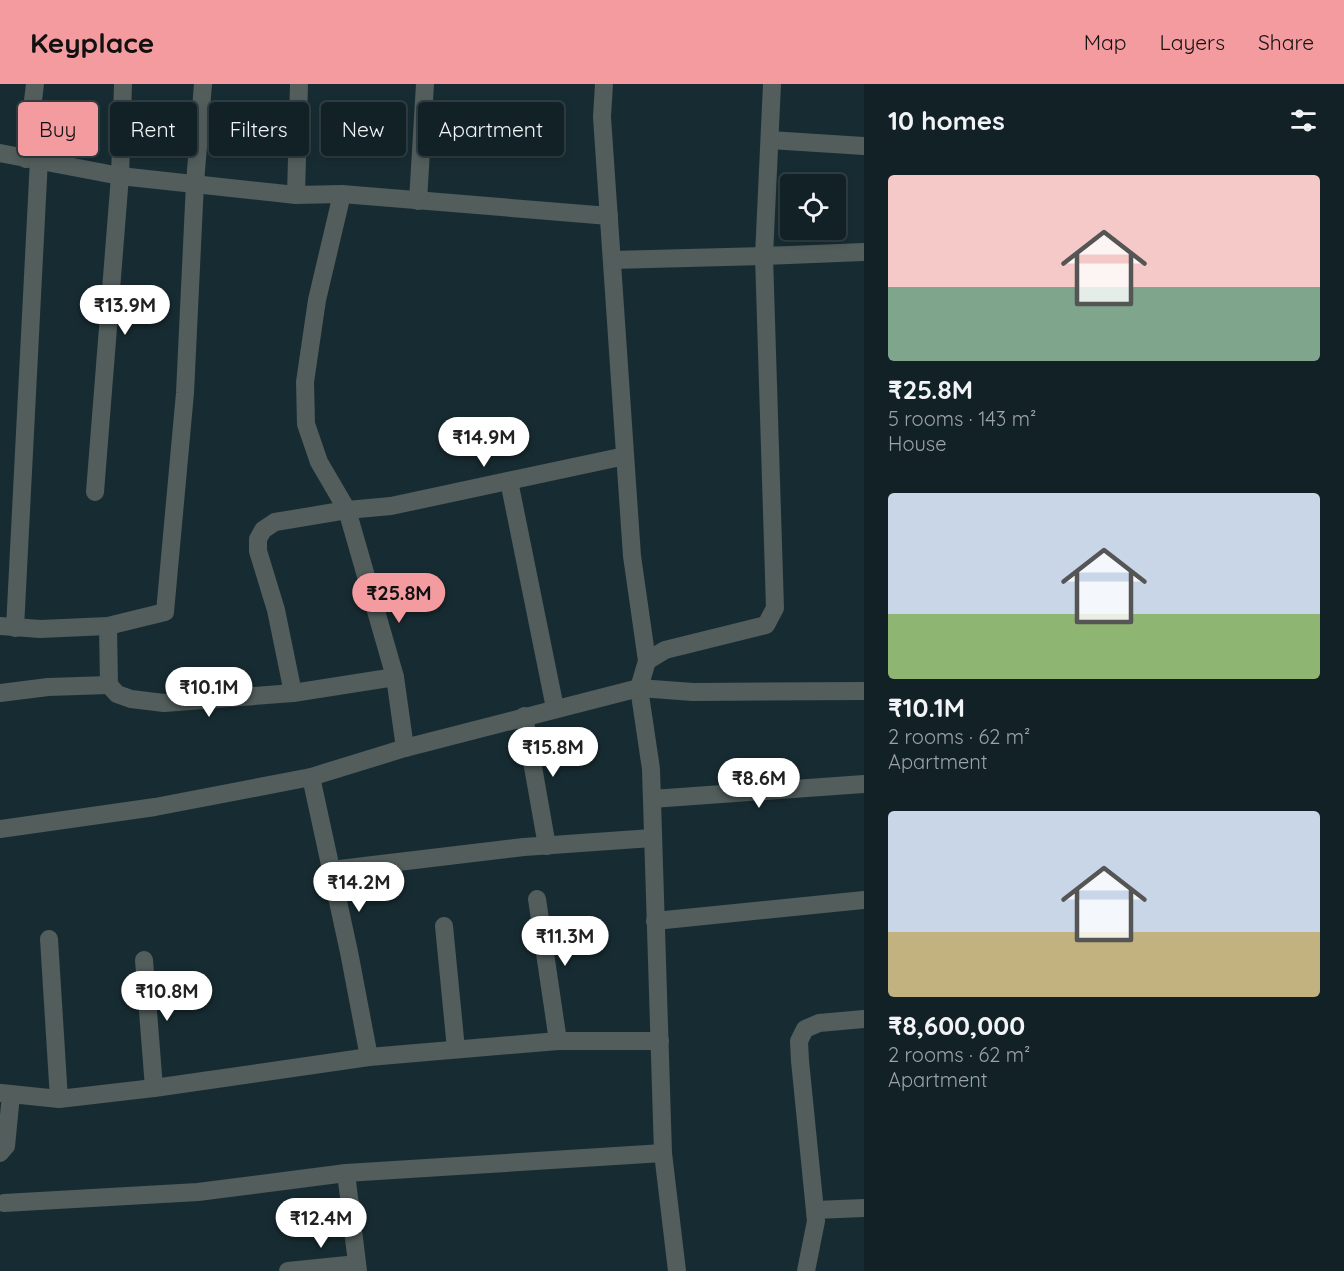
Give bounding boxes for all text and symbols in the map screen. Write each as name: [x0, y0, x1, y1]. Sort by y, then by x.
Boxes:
text: Keyplace: [30, 25, 154, 60]
text: Map: [1084, 29, 1127, 55]
text: Layers: [1160, 29, 1225, 55]
text: Share: [1258, 29, 1314, 55]
chip: Buy: [18, 102, 98, 156]
chip: Rent: [110, 102, 197, 156]
chip: Filters: [209, 102, 309, 156]
chip: New: [321, 102, 406, 156]
chip: Apartment: [418, 102, 564, 156]
text: 10 homes: [888, 104, 1005, 137]
icon: filters: [1287, 104, 1320, 137]
map controls: [780, 174, 846, 240]
button: locate: [780, 174, 846, 240]
icon: home: [1050, 214, 1158, 322]
pin: ₹13.9M: [76, 285, 174, 336]
text: ₹13.9M: [94, 292, 156, 317]
text: ₹25.8M: [888, 373, 973, 406]
text: 5 rooms · 143 m²: [888, 406, 1036, 431]
pin: ₹14.9M: [435, 417, 533, 468]
text: ₹14.9M: [452, 424, 516, 449]
text: House: [888, 431, 947, 456]
icon: home: [1050, 532, 1158, 640]
pin: ₹25.8M: [350, 573, 448, 624]
text: ₹25.8M: [366, 580, 432, 605]
pin: ₹10.1M: [160, 667, 258, 718]
text: ₹10.1M: [179, 674, 239, 699]
text: ₹10.1M: [888, 691, 965, 724]
text: 2 rooms · 62 m²: [888, 724, 1030, 749]
pin: ₹15.8M: [504, 727, 602, 778]
text: ₹15.8M: [522, 734, 584, 759]
text: Apartment: [888, 749, 988, 774]
pin: ₹8.6M: [717, 758, 801, 809]
text: ₹8.6M: [732, 765, 786, 790]
icon: home: [1050, 850, 1158, 958]
pin: ₹14.2M: [310, 862, 408, 913]
text: ₹14.2M: [327, 869, 391, 894]
pin: ₹11.3M: [516, 916, 614, 967]
text: ₹11.3M: [536, 923, 594, 948]
pin: ₹10.8M: [118, 971, 216, 1022]
text: ₹10.8M: [135, 978, 199, 1003]
text: ₹8,600,000: [888, 1009, 1025, 1042]
text: 2 rooms · 62 m²: [888, 1042, 1030, 1067]
text: Apartment: [888, 1067, 988, 1092]
pin: ₹12.4M: [272, 1198, 370, 1249]
text: ₹12.4M: [290, 1205, 352, 1230]

